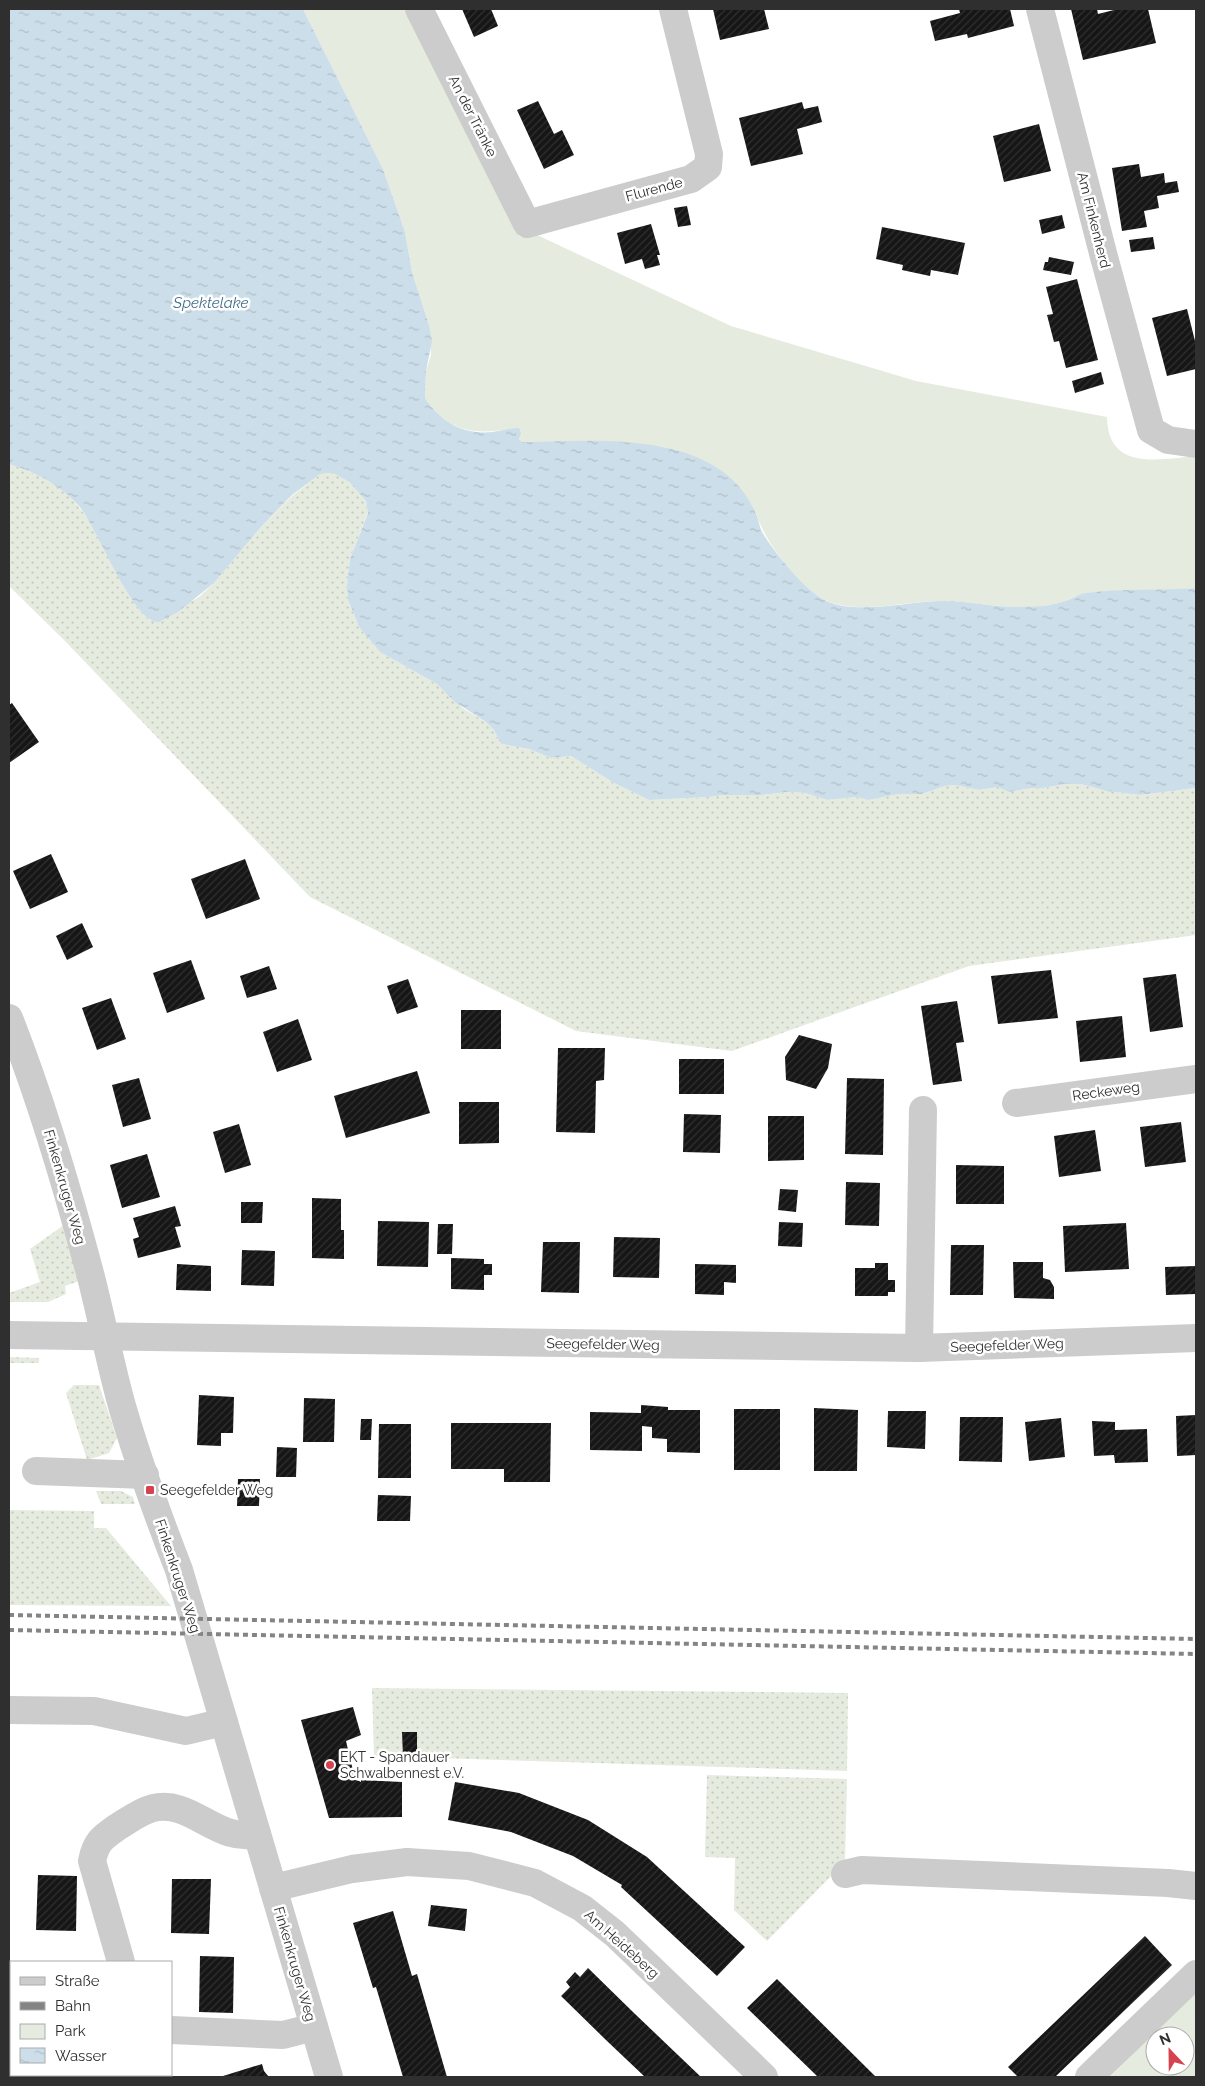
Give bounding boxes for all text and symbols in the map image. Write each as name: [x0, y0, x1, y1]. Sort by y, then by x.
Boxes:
street label: An der Tränke: [446, 73, 500, 159]
street label: Am Finkenherd: [1074, 170, 1114, 270]
street label: Flurende: [624, 174, 684, 204]
water label: Spektelake: [172, 294, 249, 312]
street label: Reckeweg: [1071, 1078, 1141, 1104]
street label: Finkenkruger Weg: [41, 1128, 89, 1246]
street label: Seegefelder Weg: [546, 1335, 660, 1353]
street label: Seegefelder Weg: [950, 1335, 1064, 1355]
place label: Seegefelder Weg: [160, 1482, 273, 1498]
marker: Seegefelder Weg: [144, 1484, 156, 1496]
street label: Finkenkruger Weg: [152, 1517, 204, 1635]
place label: EKT - Spandauer Schwalbennest e.V.: [340, 1749, 464, 1781]
marker: EKT - Spandauer Schwalbennest e.V.: [324, 1759, 336, 1771]
street label: Finkenkruger Weg: [271, 1905, 319, 2023]
street label: Am Heideberg: [582, 1906, 662, 1982]
legend: [10, 1961, 172, 2076]
text: Straße: [55, 1972, 100, 1990]
text: Bahn: [55, 1997, 91, 2015]
text: Park: [55, 2022, 86, 2040]
north arrow: [1145, 2026, 1195, 2076]
text: N: [1157, 2030, 1173, 2048]
text: Wasser: [55, 2047, 107, 2065]

